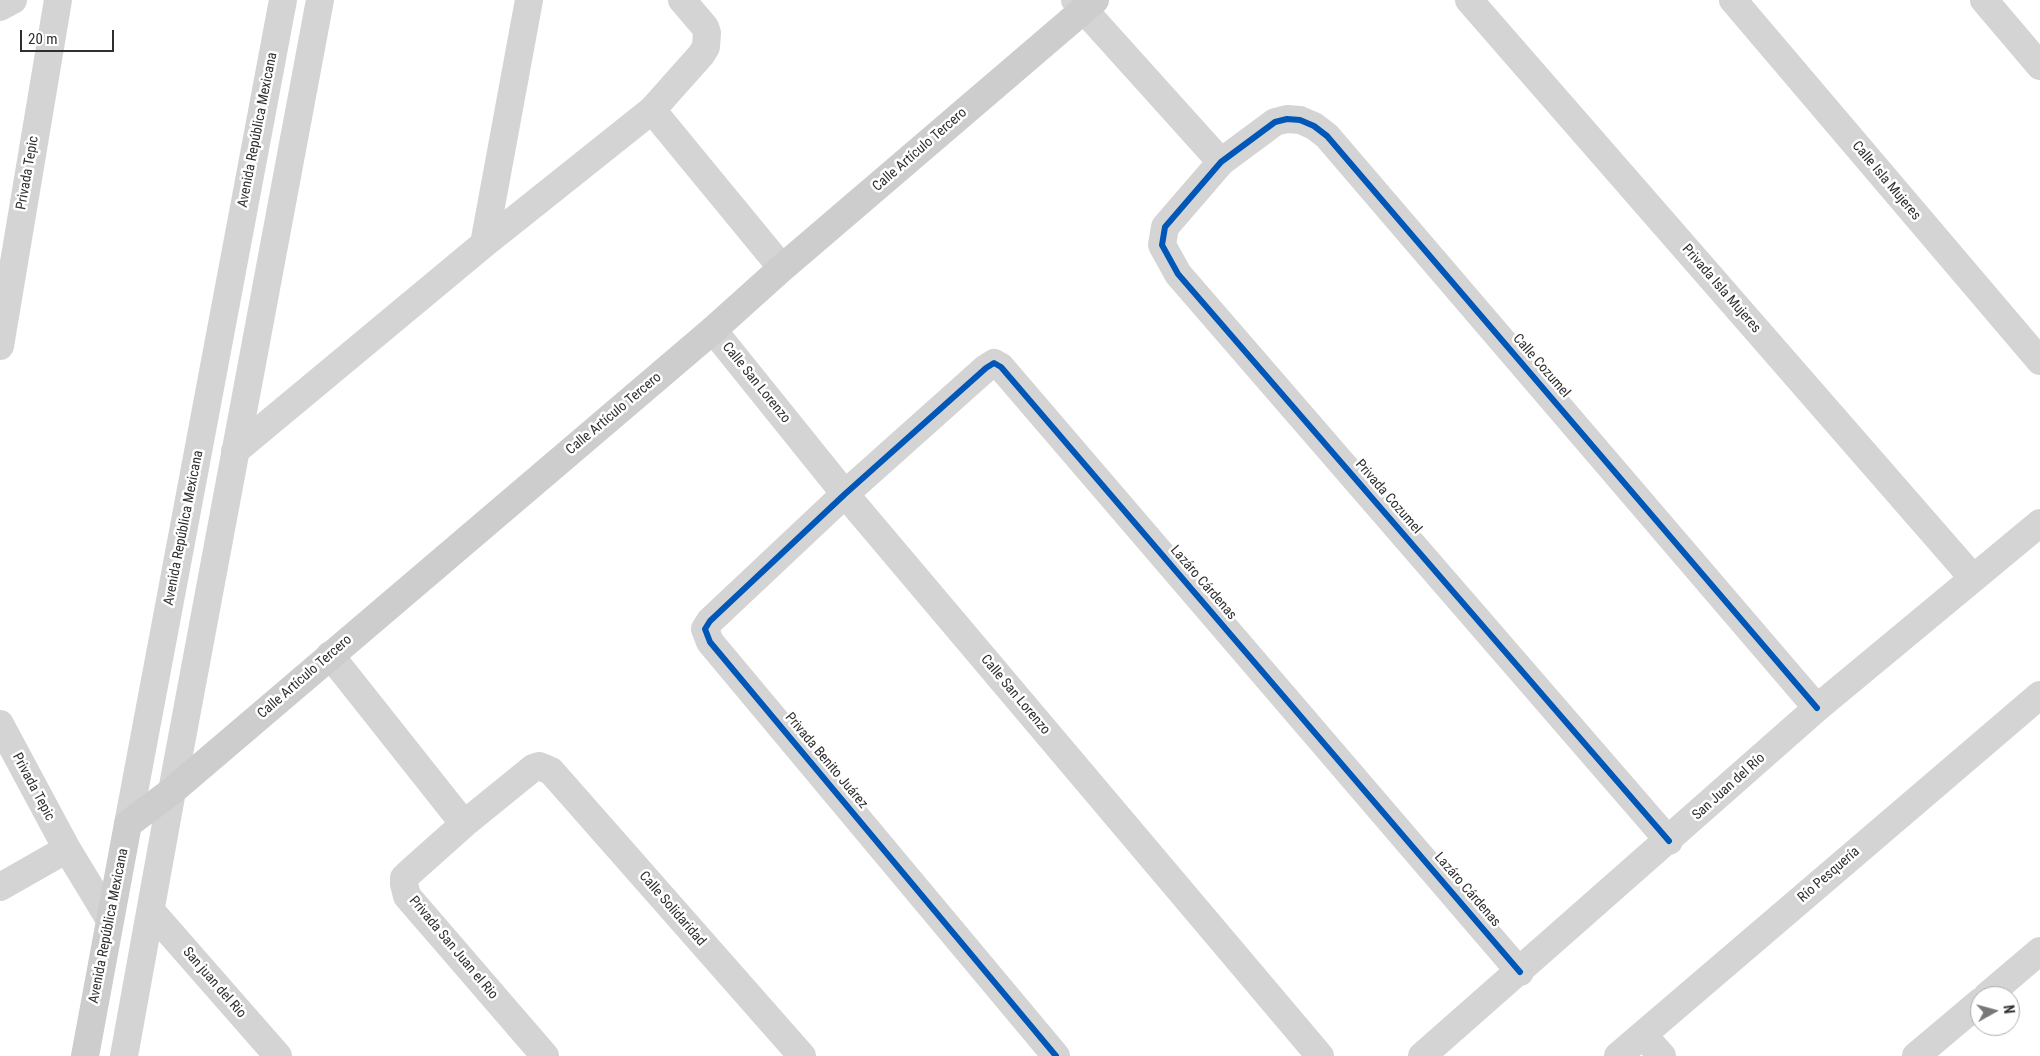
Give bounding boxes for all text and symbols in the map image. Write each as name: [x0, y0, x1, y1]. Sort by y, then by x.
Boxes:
scale bar: [22, 20, 116, 52]
text: 20 m: [28, 30, 58, 48]
street label: Avenida República Mexicana: [235, 51, 281, 209]
street label: Calle Artículo Tercero: [870, 105, 970, 195]
street label: Privada Tepic: [13, 135, 43, 211]
street label: Calle Isla Mujeres: [1848, 138, 1924, 224]
street label: Privada Isla Mujeres: [1678, 241, 1764, 337]
street label: Calle Cozumel: [1509, 331, 1573, 401]
street label: Calle San Lorenzo: [718, 339, 794, 427]
street label: Calle Artículo Tercero: [563, 369, 665, 459]
street label: Avenida República Mexicana: [161, 449, 207, 607]
street label: Privada Cozumel: [1351, 456, 1425, 538]
street label: Lazáro Cárdenas: [1166, 542, 1240, 624]
street label: Calle Artículo Tercero: [255, 632, 355, 722]
street label: Calle San Lorenzo: [977, 652, 1053, 738]
street label: Privada Benito Juárez: [781, 710, 871, 812]
street label: Privada Tepic: [8, 750, 58, 824]
street label: San Juan del Río: [1689, 750, 1769, 824]
street label: Río Pesquería: [1795, 844, 1863, 906]
street label: Avenida República Mexicana: [86, 847, 132, 1005]
street label: Lazáro Cárdenas: [1430, 849, 1504, 931]
street label: Calle Solidaridad: [635, 868, 709, 950]
street label: Privada San Juan el Rio: [405, 893, 501, 1003]
street label: San juan del Rio: [179, 944, 249, 1022]
north arrow: [1970, 986, 2020, 1036]
text: N: [2000, 1004, 2017, 1015]

